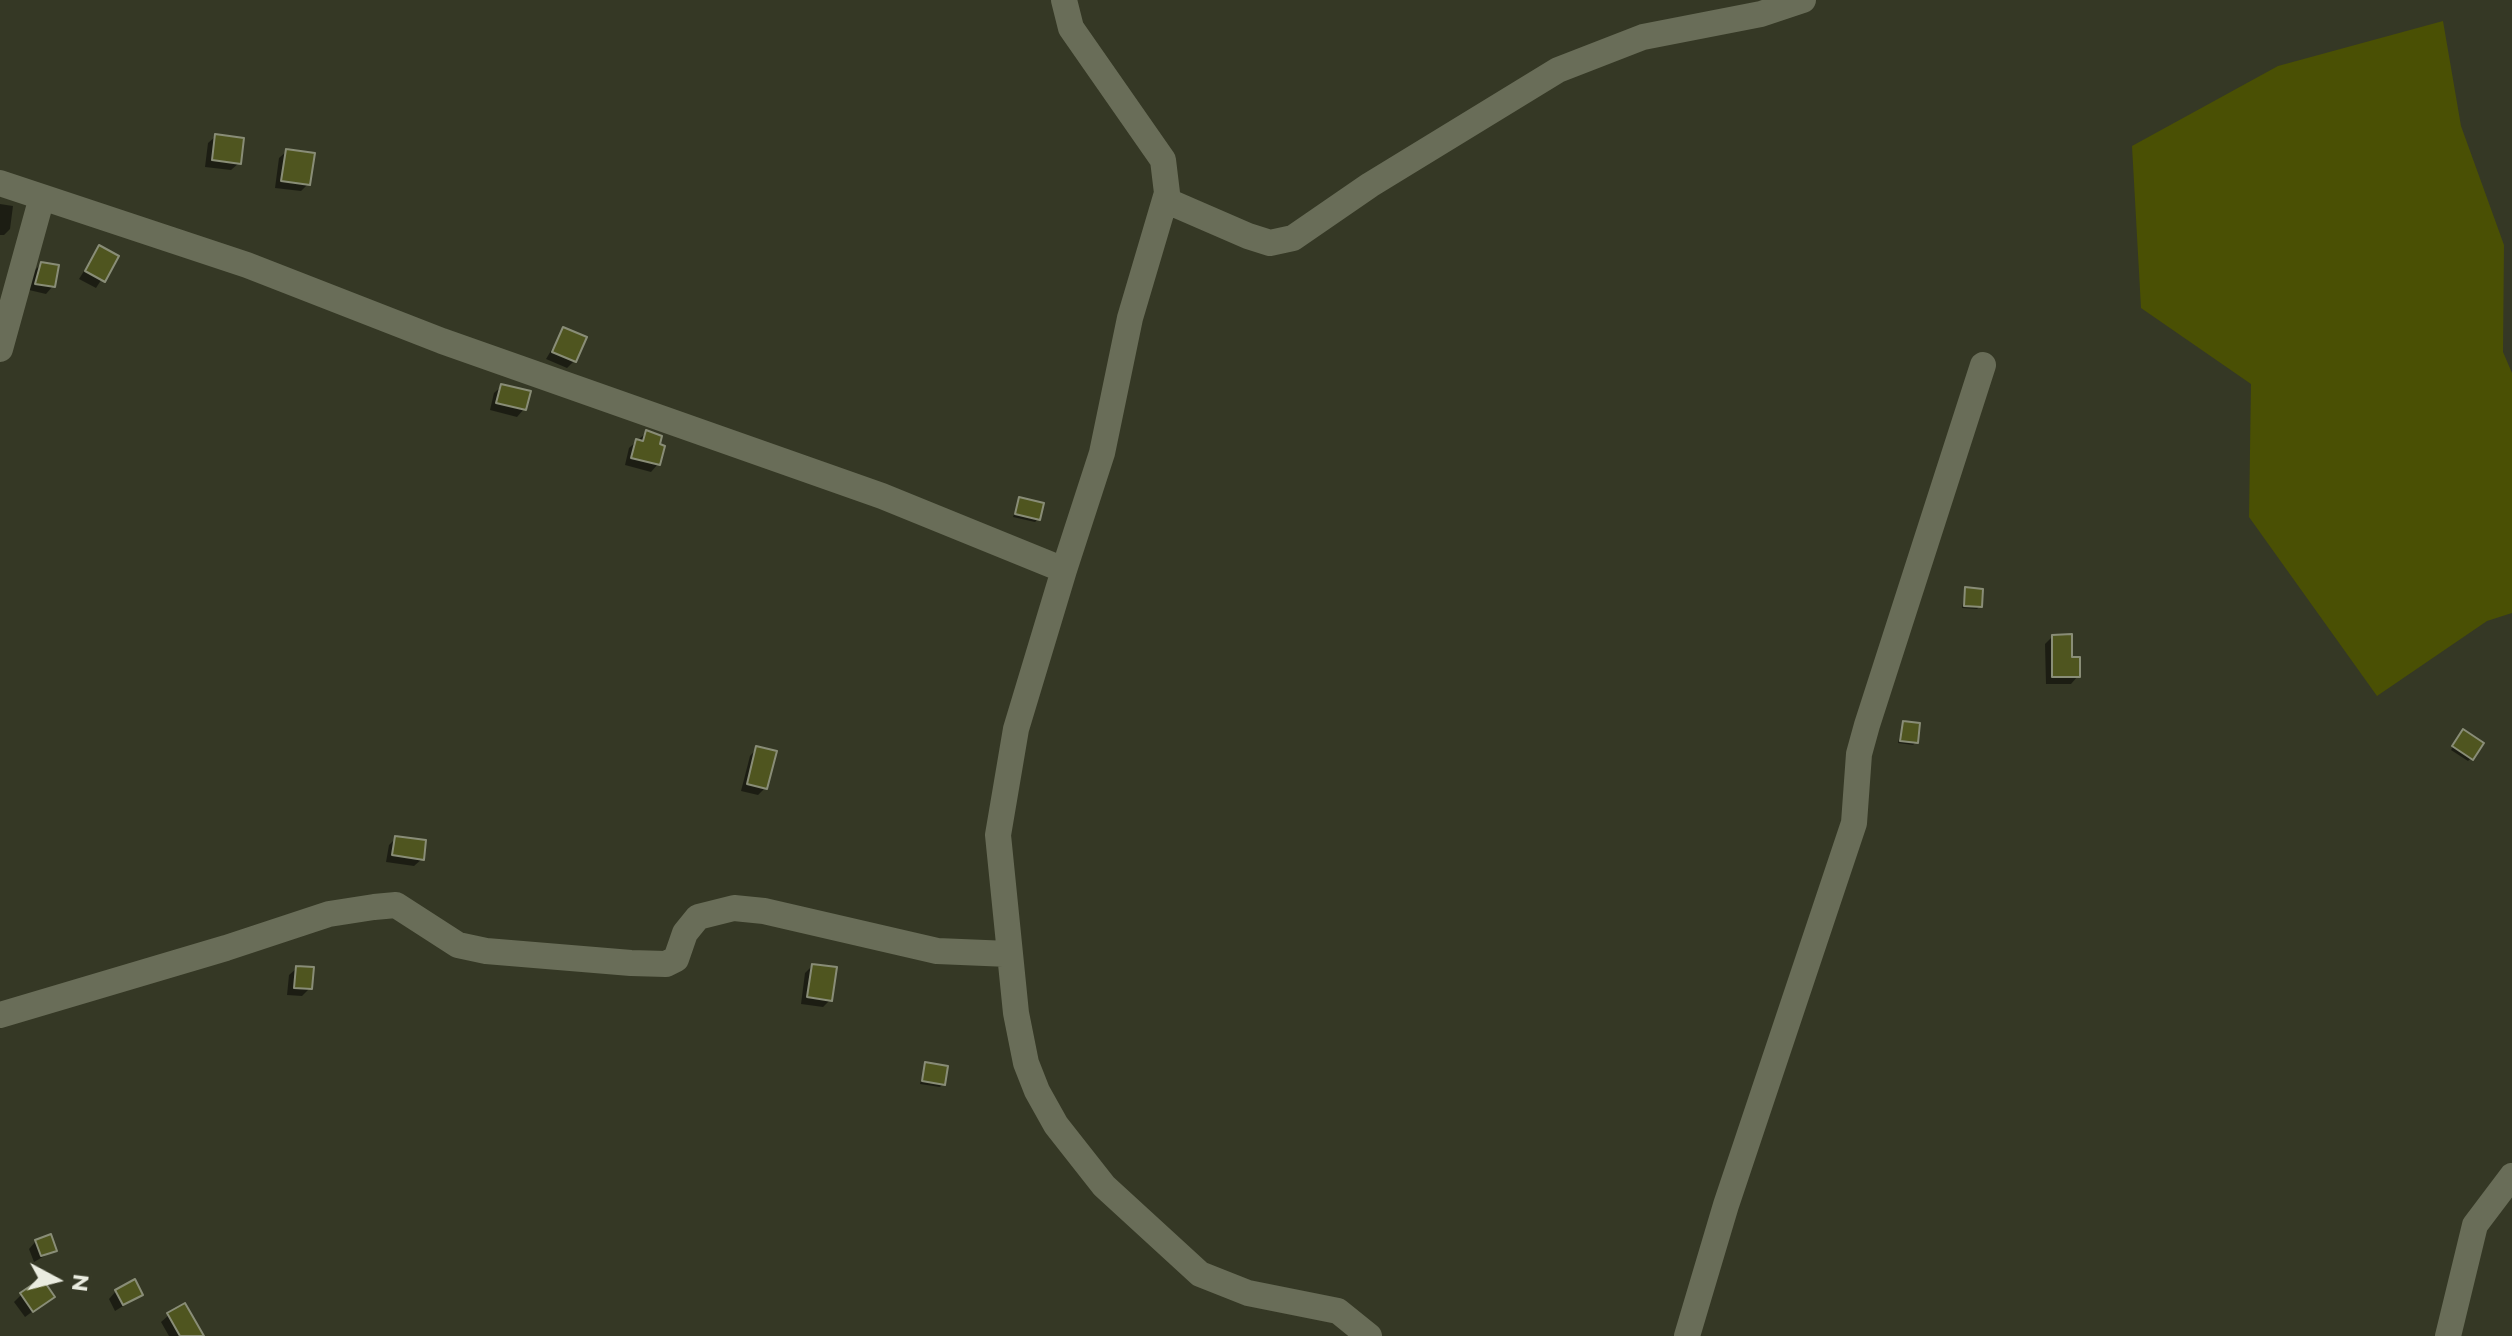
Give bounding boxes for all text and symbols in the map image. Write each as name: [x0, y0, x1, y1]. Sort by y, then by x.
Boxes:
north arrow: [16, 1240, 96, 1320]
text: N: [66, 1273, 95, 1293]

